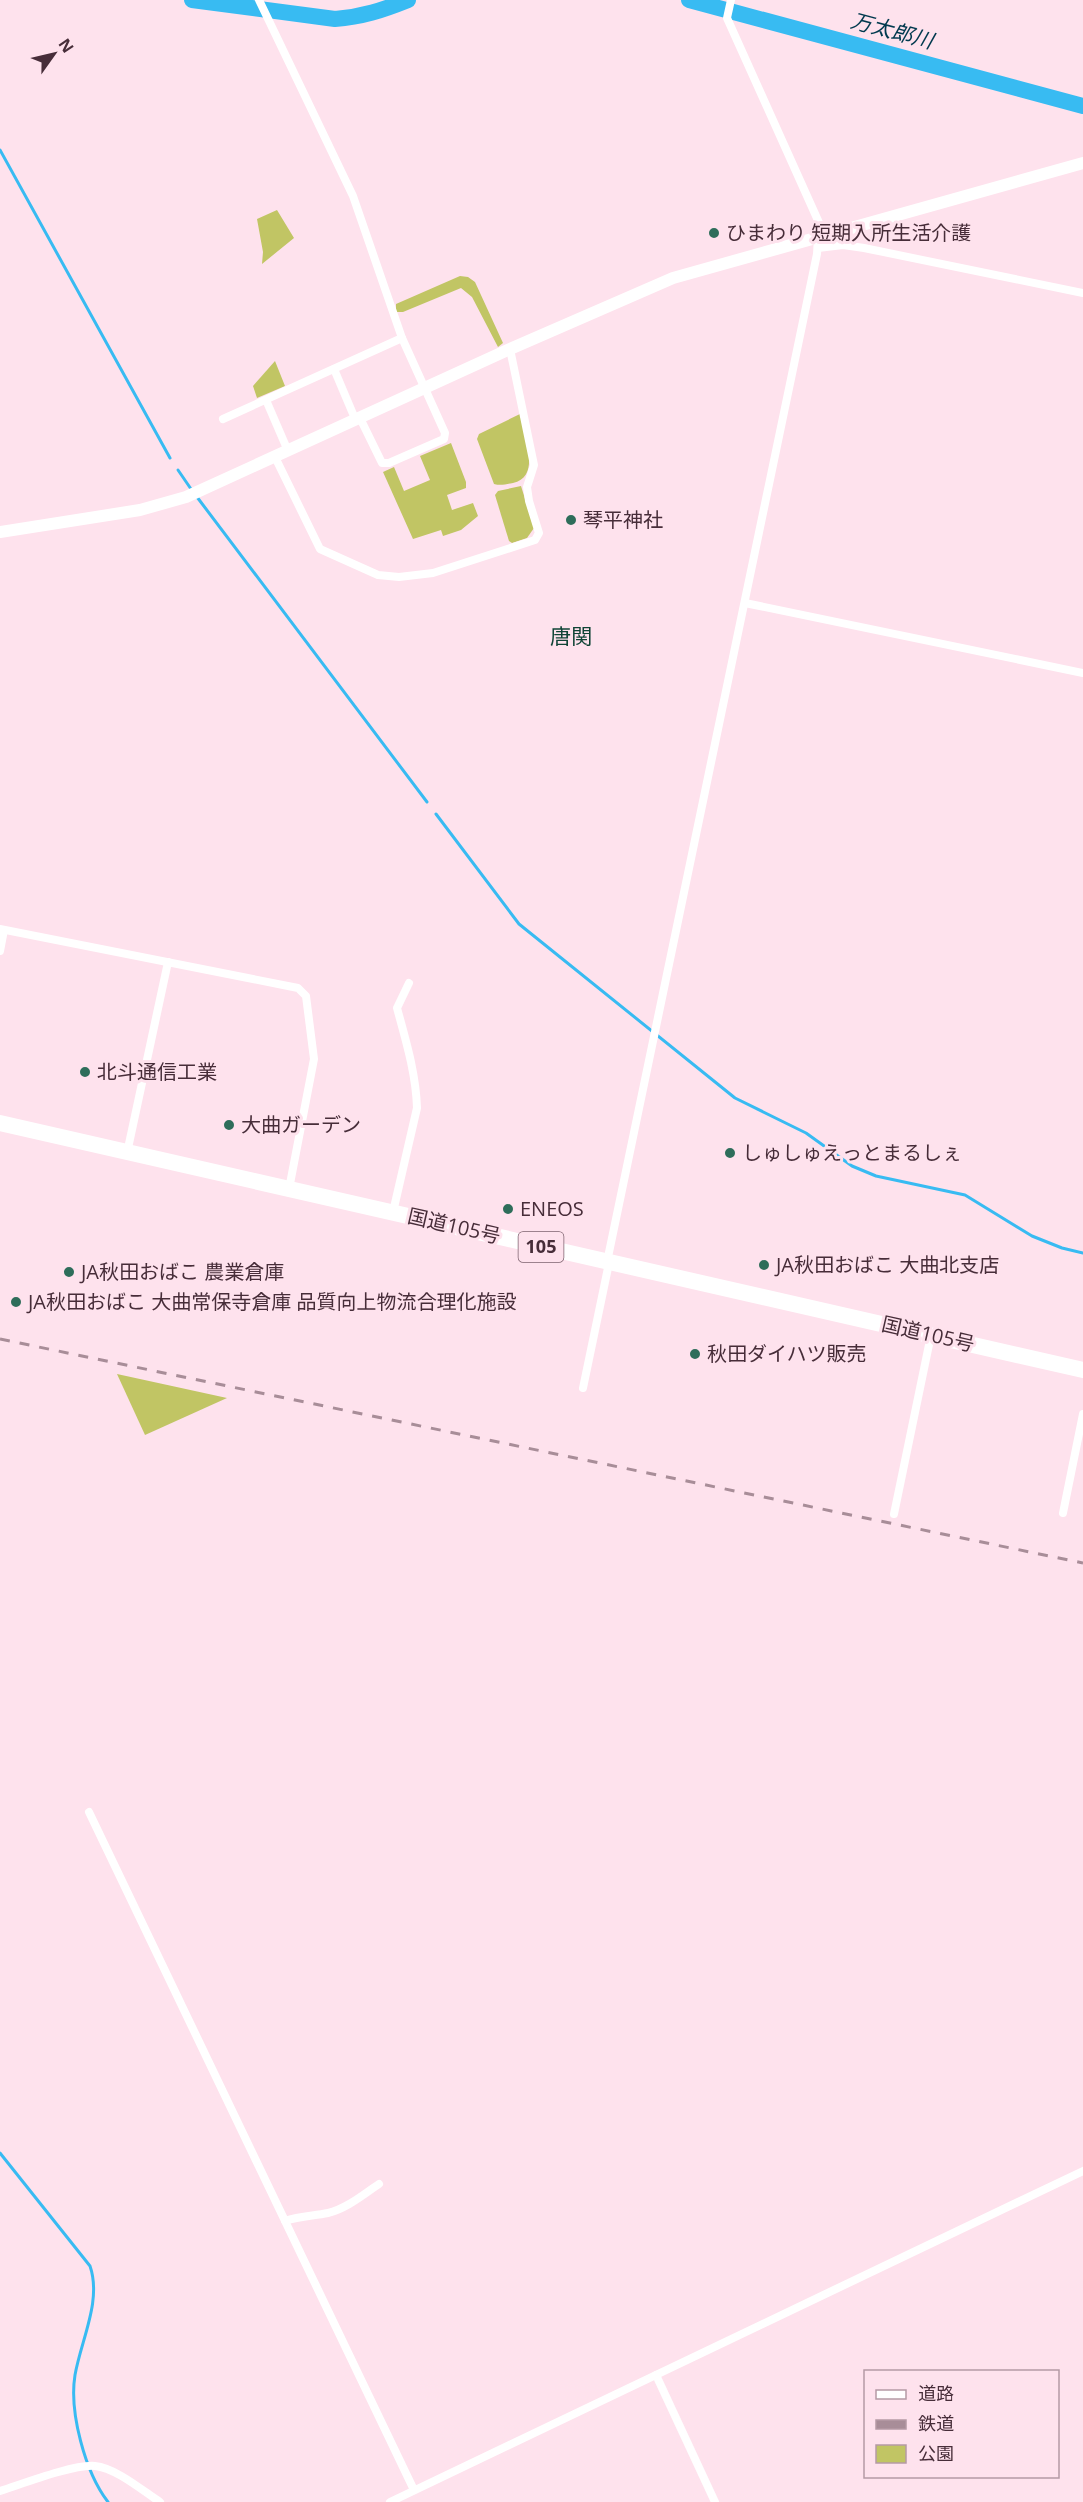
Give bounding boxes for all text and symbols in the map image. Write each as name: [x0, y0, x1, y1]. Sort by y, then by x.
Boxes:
water label: 万太郎川: [848, 6, 938, 55]
north arrow: [24, 24, 84, 84]
text: N: [54, 34, 79, 57]
place label: ひまわり 短期入所生活介護: [726, 219, 971, 246]
marker: ひまわり 短期入所生活介護: [707, 226, 721, 240]
place label: 琴平神社: [583, 506, 663, 533]
marker: 琴平神社: [564, 513, 578, 527]
district label: 唐関: [550, 622, 592, 650]
place label: 北斗通信工業: [97, 1058, 217, 1085]
marker: 北斗通信工業: [78, 1065, 92, 1079]
place label: 大曲ガーデン: [241, 1111, 361, 1138]
marker: 大曲ガーデン: [222, 1118, 236, 1132]
place label: しゅしゅえっとまるしぇ: [742, 1139, 962, 1166]
marker: しゅしゅえっとまるしぇ: [723, 1146, 737, 1160]
place label: ENEOS: [520, 1195, 584, 1222]
street label: 国道105号: [405, 1202, 503, 1249]
marker: ENEOS: [501, 1202, 515, 1216]
road number: 105: [518, 1232, 564, 1262]
place label: JA秋田おばこ 大曲北支店: [774, 1251, 999, 1278]
place label: JA秋田おばこ 農業倉庫: [79, 1258, 284, 1285]
marker: JA秋田おばこ 大曲北支店: [757, 1258, 771, 1272]
marker: JA秋田おばこ 農業倉庫: [62, 1265, 76, 1279]
place label: JA秋田おばこ 大曲常保寺倉庫 品質向上物流合理化施設: [26, 1288, 516, 1315]
marker: JA秋田おばこ 大曲常保寺倉庫 品質向上物流合理化施設: [9, 1295, 23, 1309]
street label: 国道105号: [879, 1310, 977, 1357]
place label: 秋田ダイハツ販売: [707, 1340, 867, 1367]
marker: 秋田ダイハツ販売: [688, 1347, 702, 1361]
legend: [864, 2370, 1059, 2478]
text: 道路: [918, 2381, 954, 2405]
text: 鉄道: [918, 2411, 954, 2435]
text: 公園: [918, 2441, 954, 2465]

